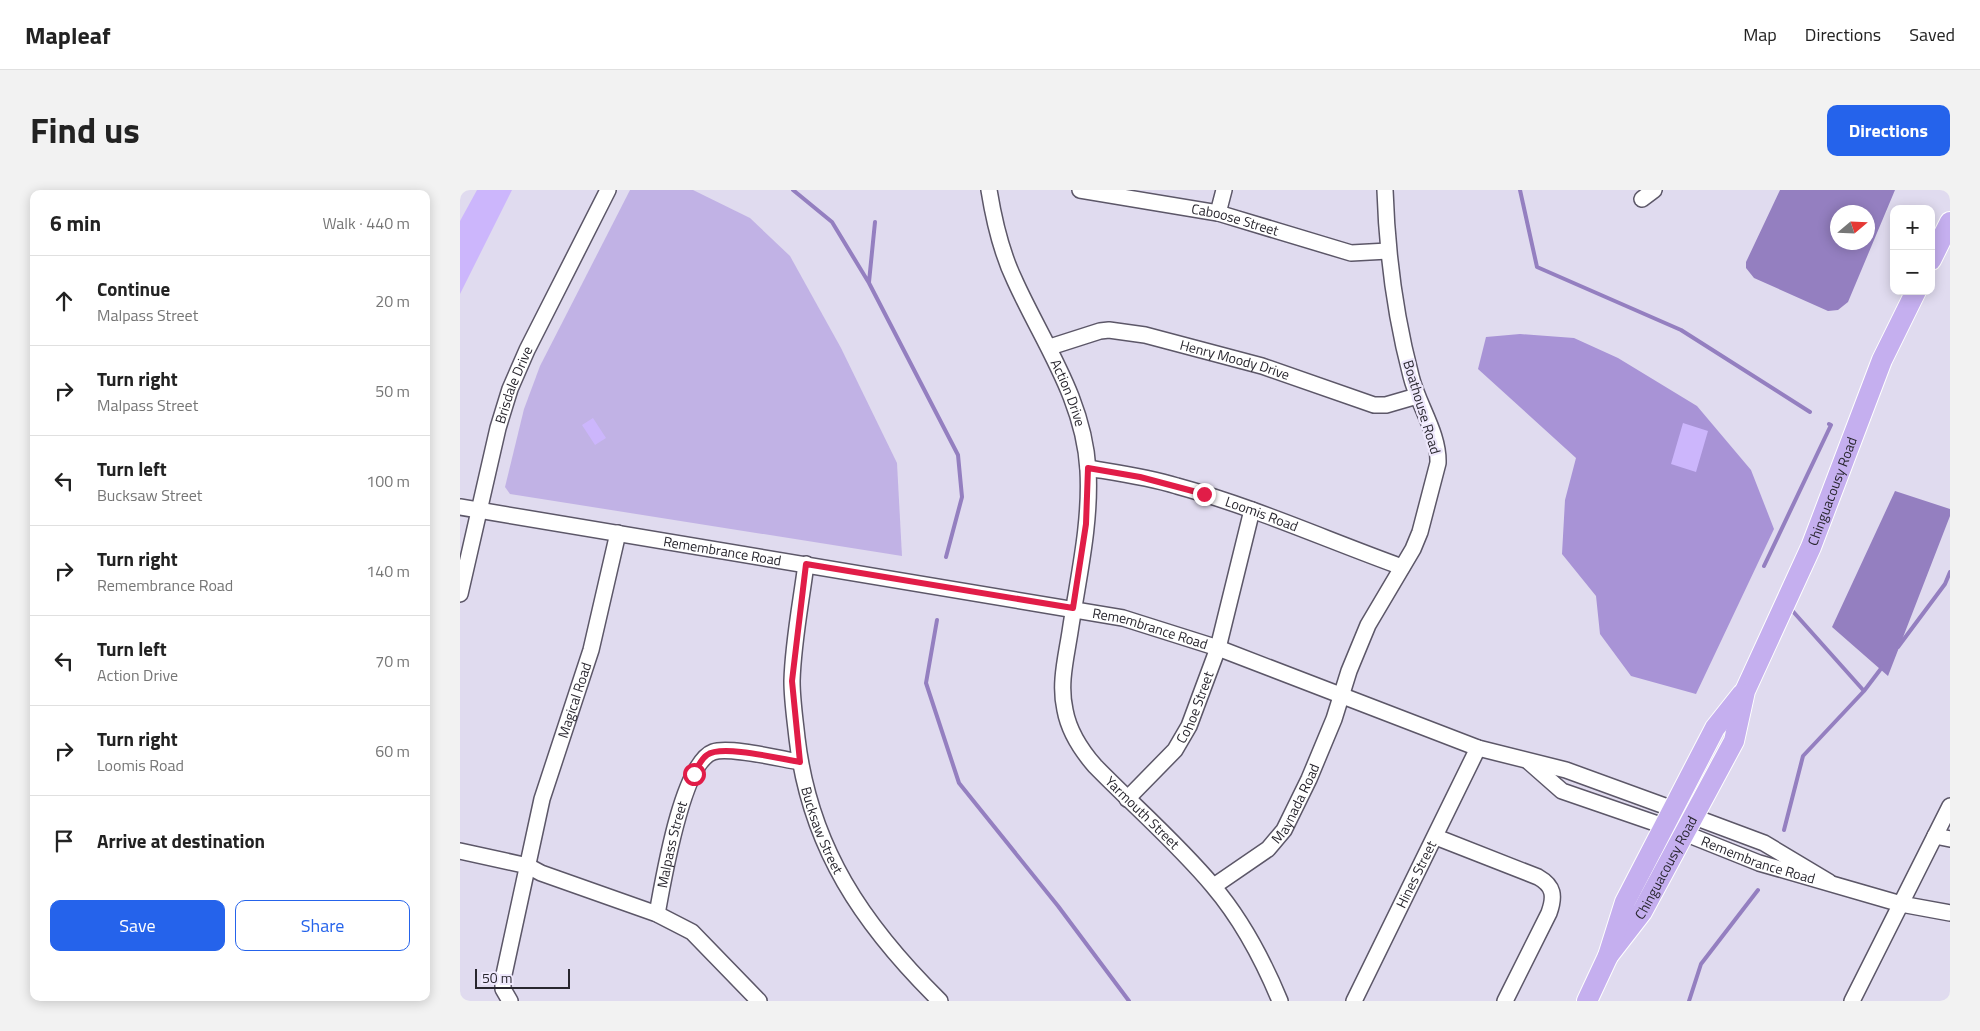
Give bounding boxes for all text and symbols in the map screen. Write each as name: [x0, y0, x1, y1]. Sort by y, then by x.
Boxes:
text: Mapleaf: [25, 17, 110, 53]
text: Map: [1743, 21, 1777, 48]
text: Directions: [1805, 21, 1881, 48]
text: Saved: [1909, 21, 1955, 48]
text: Find us: [30, 103, 140, 157]
button: Directions: [1827, 105, 1950, 156]
street label: Caboose Street: [1190, 198, 1282, 241]
north arrow: [1830, 205, 1875, 250]
map controls: [1890, 205, 1935, 295]
button: +: [1890, 205, 1935, 250]
text: 6 min: [50, 207, 101, 239]
text: Walk · 440 m: [322, 211, 410, 235]
button: −: [1890, 250, 1935, 295]
text: Continue: [97, 274, 170, 303]
icon: ahead: [50, 287, 78, 315]
text: 20 m: [375, 289, 410, 313]
text: Malpass Street: [97, 303, 198, 327]
street label: Henry Moody Drive: [1178, 334, 1293, 385]
street label: Brisdale Drive: [489, 343, 537, 426]
street label: Action Drive: [1046, 355, 1091, 429]
street label: Boathouse Road: [1398, 357, 1447, 456]
text: Turn right: [97, 364, 178, 393]
icon: right: [50, 377, 78, 405]
text: 50 m: [375, 379, 410, 403]
text: Malpass Street: [97, 393, 198, 417]
street label: Chinguacousy Road: [1801, 434, 1862, 549]
text: Turn left: [97, 454, 167, 483]
icon: left: [50, 467, 78, 495]
text: 100 m: [366, 469, 410, 493]
text: Bucksaw Street: [97, 483, 202, 507]
route end: [1193, 483, 1216, 506]
street label: Loomis Road: [1223, 490, 1301, 536]
street label: Remembrance Road: [662, 530, 783, 571]
text: Turn right: [97, 544, 178, 573]
icon: right: [50, 557, 78, 585]
text: 140 m: [366, 559, 410, 583]
text: Remembrance Road: [97, 573, 233, 597]
street label: Remembrance Road: [1091, 602, 1211, 654]
text: Turn left: [97, 634, 167, 663]
icon: left: [50, 647, 78, 675]
text: 70 m: [375, 649, 410, 673]
street label: Magical Road: [552, 659, 596, 741]
text: Action Drive: [97, 663, 178, 687]
street label: Cohoe Street: [1170, 668, 1219, 747]
text: Turn right: [97, 724, 178, 753]
icon: right: [50, 737, 78, 765]
text: 60 m: [375, 739, 410, 763]
text: Loomis Road: [97, 753, 184, 777]
street label: Maynada Road: [1266, 760, 1324, 848]
route start: [683, 763, 706, 786]
street label: Yarmouth Street: [1101, 771, 1185, 854]
street label: Bucksaw Street: [796, 784, 849, 877]
street label: Malpass Street: [651, 798, 692, 890]
street label: Chinguacousy Road: [1629, 812, 1702, 924]
text: Arrive at destination: [97, 826, 265, 855]
icon: arrive: [50, 827, 78, 855]
street label: Remembrance Road: [1698, 830, 1818, 889]
street label: Hines Street: [1390, 837, 1441, 912]
button: Save: [50, 900, 225, 951]
button: Share: [235, 900, 410, 951]
scale bar: [475, 966, 570, 989]
text: 50 m: [482, 967, 512, 988]

